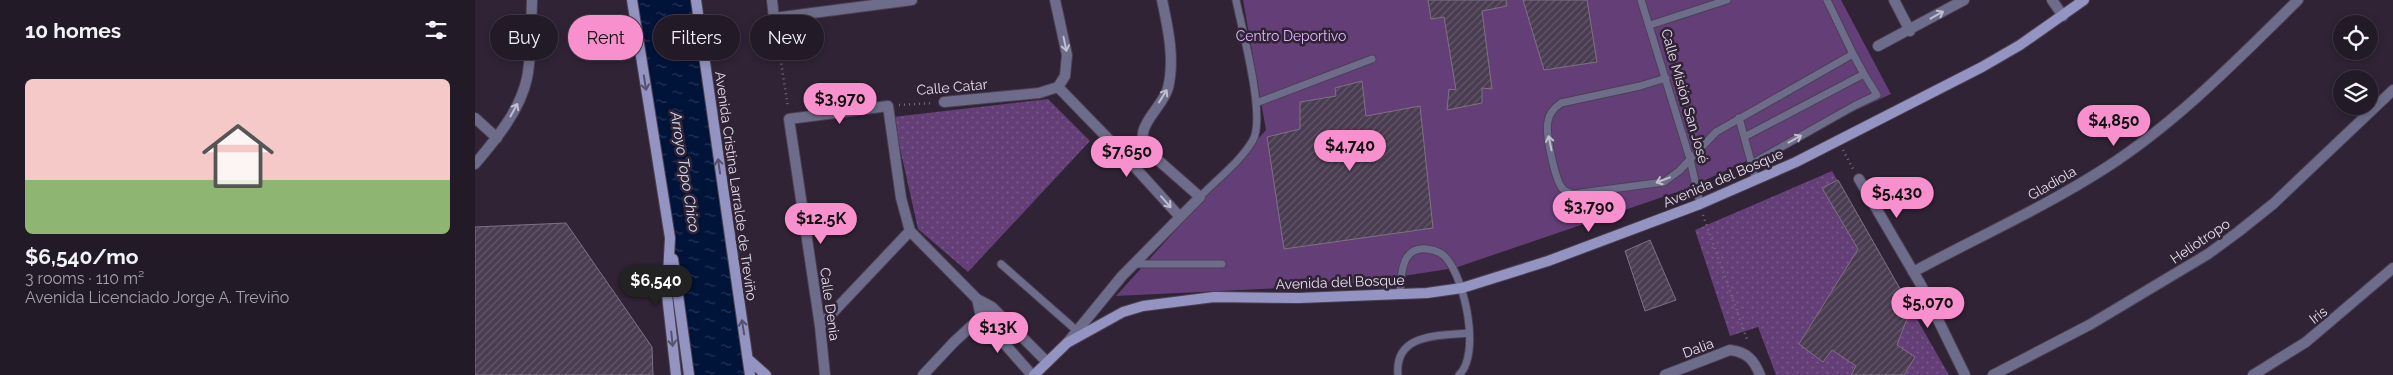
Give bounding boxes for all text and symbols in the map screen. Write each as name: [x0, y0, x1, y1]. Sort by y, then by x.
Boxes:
one-way arrow: [1930, 10, 1944, 20]
chip: Buy: [490, 15, 558, 60]
chip: Rent: [568, 15, 643, 60]
chip: Filters: [653, 15, 740, 60]
chip: New: [750, 15, 824, 60]
map controls: [2333, 15, 2378, 115]
button: locate: [2333, 15, 2378, 60]
icon: filters: [422, 16, 450, 44]
text: 10 homes: [25, 18, 121, 43]
street label: Calle Misión San José: [1658, 27, 1712, 165]
park label: Centro Deportivo: [1236, 28, 1346, 44]
one-way arrow: [1061, 36, 1070, 52]
street label: Avenida Cristina Larralde de Treviño: [712, 70, 760, 302]
button: layers: [2333, 70, 2378, 115]
one-way arrow: [641, 74, 651, 90]
street label: Calle Catar: [916, 76, 988, 98]
pin: $3,970: [799, 82, 881, 125]
text: $3,970: [815, 89, 865, 108]
one-way arrow: [1159, 90, 1169, 104]
one-way arrow: [509, 103, 519, 118]
pin: $4,850: [2073, 104, 2155, 147]
water label: Arroyo Topo Chico: [666, 109, 703, 234]
icon: home: [193, 111, 283, 201]
text: $4,850: [2088, 111, 2140, 130]
pin: $4,740: [1309, 130, 1391, 172]
one-way arrow: [1788, 134, 1802, 144]
pin: $7,650: [1086, 136, 1168, 178]
text: $4,740: [1325, 136, 1375, 155]
one-way arrow: [1545, 136, 1554, 152]
text: $7,650: [1102, 142, 1152, 161]
street label: Avenida del Bosque: [1660, 145, 1786, 211]
one-way arrow: [714, 158, 724, 174]
street label: Gladiola: [2025, 163, 2079, 203]
one-way arrow: [1655, 176, 1670, 185]
pin: $5,430: [1856, 176, 1938, 219]
text: $5,430: [1872, 183, 1922, 202]
pin: $3,790: [1548, 190, 1630, 233]
one-way arrow: [1161, 195, 1172, 208]
text: $3,790: [1564, 197, 1614, 216]
pin: $12.5K: [780, 202, 862, 245]
text: $12.5K: [796, 209, 846, 228]
street label: Heliotropo: [2167, 215, 2233, 267]
text: $6,540/mo: [25, 244, 138, 269]
pin: $6,540: [615, 264, 697, 307]
street label: Calle Denia: [817, 266, 843, 342]
text: 3 rooms · 110 m²: [25, 269, 144, 288]
text: $6,540: [630, 271, 682, 290]
street label: Avenida del Bosque: [1275, 272, 1405, 292]
pin: $5,070: [1887, 286, 1969, 329]
text: Avenida Licenciado Jorge A. Treviño: [25, 288, 289, 307]
text: $5,070: [1902, 293, 1954, 312]
street label: Iris: [2306, 303, 2330, 327]
pin: $13K: [968, 312, 1028, 354]
text: $13K: [979, 318, 1017, 337]
one-way arrow: [738, 319, 748, 335]
one-way arrow: [667, 331, 677, 347]
street label: Dalia: [1680, 335, 1716, 361]

